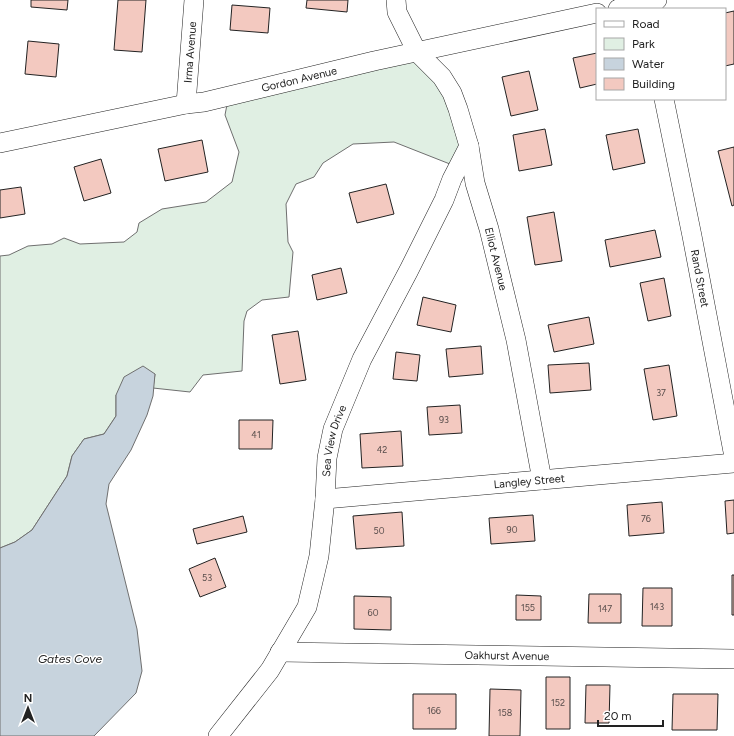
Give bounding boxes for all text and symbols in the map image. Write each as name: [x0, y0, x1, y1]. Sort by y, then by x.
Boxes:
legend: [596, 8, 726, 100]
text: Road: [632, 17, 660, 31]
street label: Irma Avenue: [182, 21, 199, 83]
text: Park: [632, 37, 655, 51]
text: Water: [632, 57, 664, 71]
street label: Gordon Avenue: [260, 64, 338, 95]
text: Building: [632, 77, 675, 91]
street label: Elliot Avenue: [482, 226, 510, 292]
street label: Rand Street: [688, 248, 711, 309]
house number: 37: [656, 387, 666, 398]
street label: Sea View Drive: [320, 403, 349, 477]
house number: 93: [439, 414, 449, 425]
house number: 41: [251, 429, 261, 440]
house number: 42: [377, 444, 387, 455]
street label: Langley Street: [493, 472, 565, 491]
house number: 76: [641, 513, 651, 524]
house number: 90: [507, 524, 518, 535]
house number: 50: [374, 525, 385, 536]
house number: 53: [202, 572, 212, 583]
house number: 143: [650, 601, 664, 612]
house number: 155: [521, 602, 535, 613]
house number: 147: [598, 603, 612, 614]
house number: 60: [368, 607, 379, 618]
street label: Oakhurst Avenue: [464, 649, 549, 663]
water label: Gates Cove: [38, 652, 102, 666]
north arrow: [8, 688, 48, 728]
text: N: [24, 692, 32, 705]
house number: 152: [551, 697, 565, 708]
scale bar: [598, 702, 663, 728]
house number: 166: [427, 705, 441, 716]
house number: 158: [498, 707, 513, 718]
text: 20 m: [604, 709, 632, 723]

